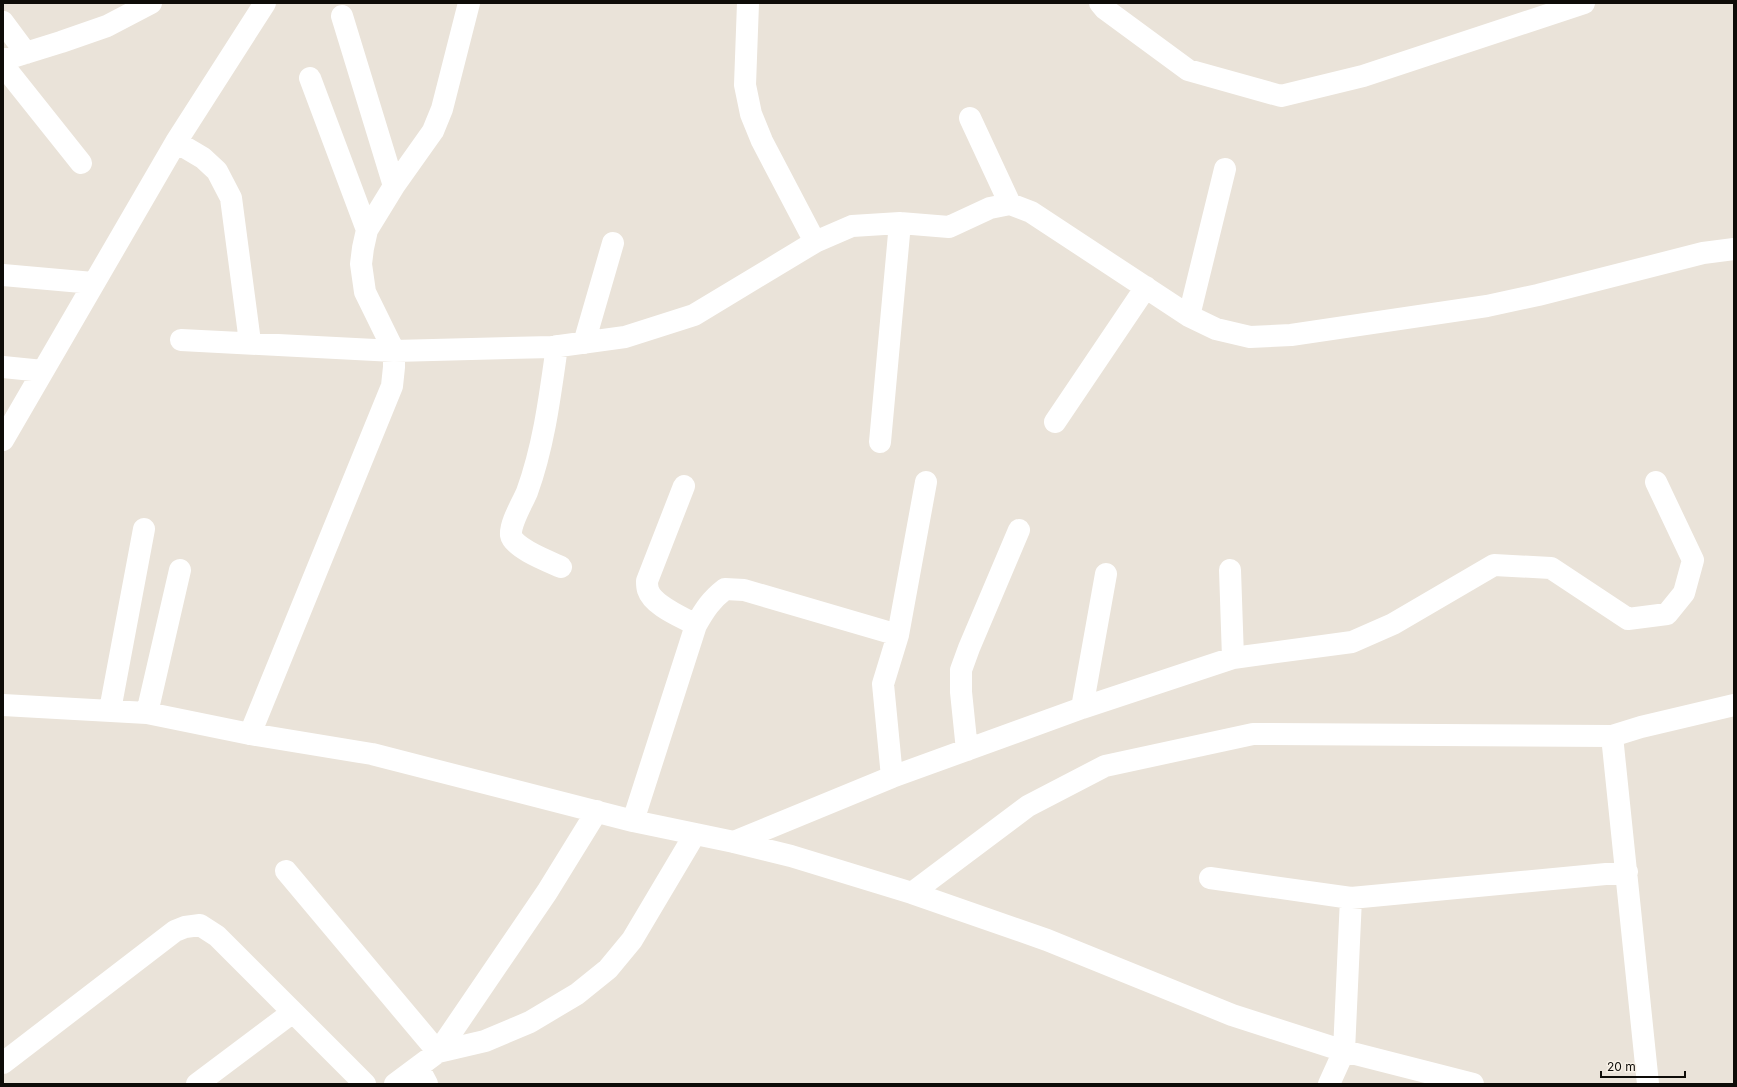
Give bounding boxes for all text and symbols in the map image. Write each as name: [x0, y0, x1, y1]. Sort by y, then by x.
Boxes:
scale bar: [1601, 1053, 1685, 1079]
text: 20 m: [1607, 1059, 1636, 1074]

